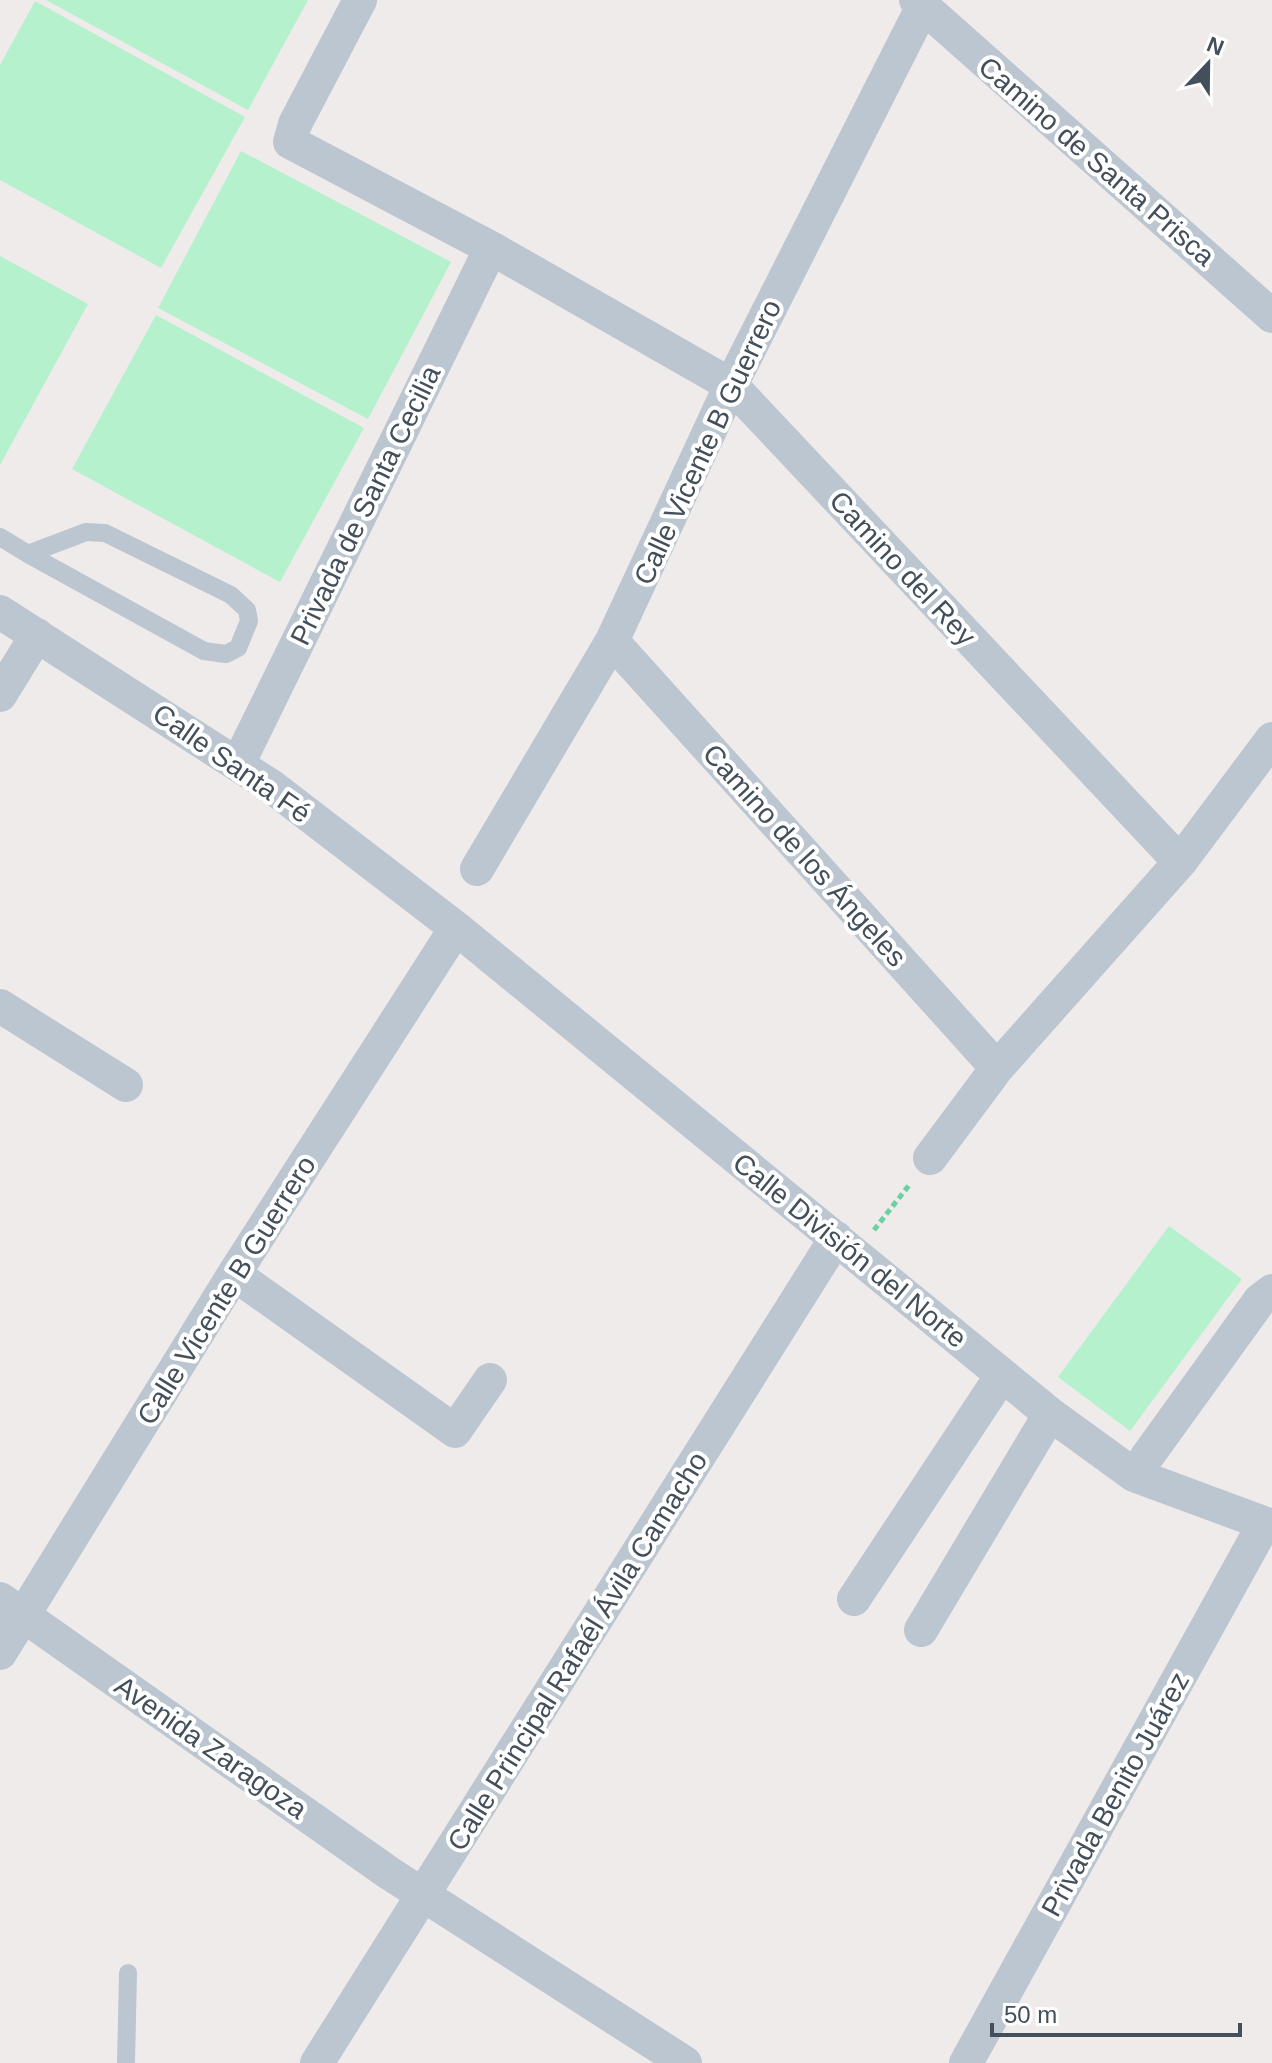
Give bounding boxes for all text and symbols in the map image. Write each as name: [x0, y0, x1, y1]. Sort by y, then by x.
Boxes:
north arrow: [1168, 24, 1248, 104]
text: N: [1203, 31, 1227, 60]
street label: Camino de Santa Prisca: [973, 51, 1221, 272]
street label: Calle Vicente B Guerrero: [628, 295, 787, 590]
street label: Privada de Santa Cecilia: [284, 360, 447, 650]
street label: Camino del Rey: [823, 485, 982, 652]
street label: Calle Santa Fé: [147, 698, 316, 829]
street label: Camino de los Ángeles: [697, 738, 912, 973]
street label: Calle División del Norte: [727, 1147, 973, 1354]
street label: Calle Vicente B Guerrero: [131, 1150, 322, 1430]
street label: Calle Principal Rafaél Ávila Camacho: [441, 1446, 713, 1856]
street label: Privada Benito Juárez: [1035, 1667, 1195, 1922]
street label: Avenida Zaragoza: [109, 1670, 313, 1825]
scale bar: [992, 1987, 1240, 2037]
text: 50 m: [1004, 2001, 1057, 2028]

